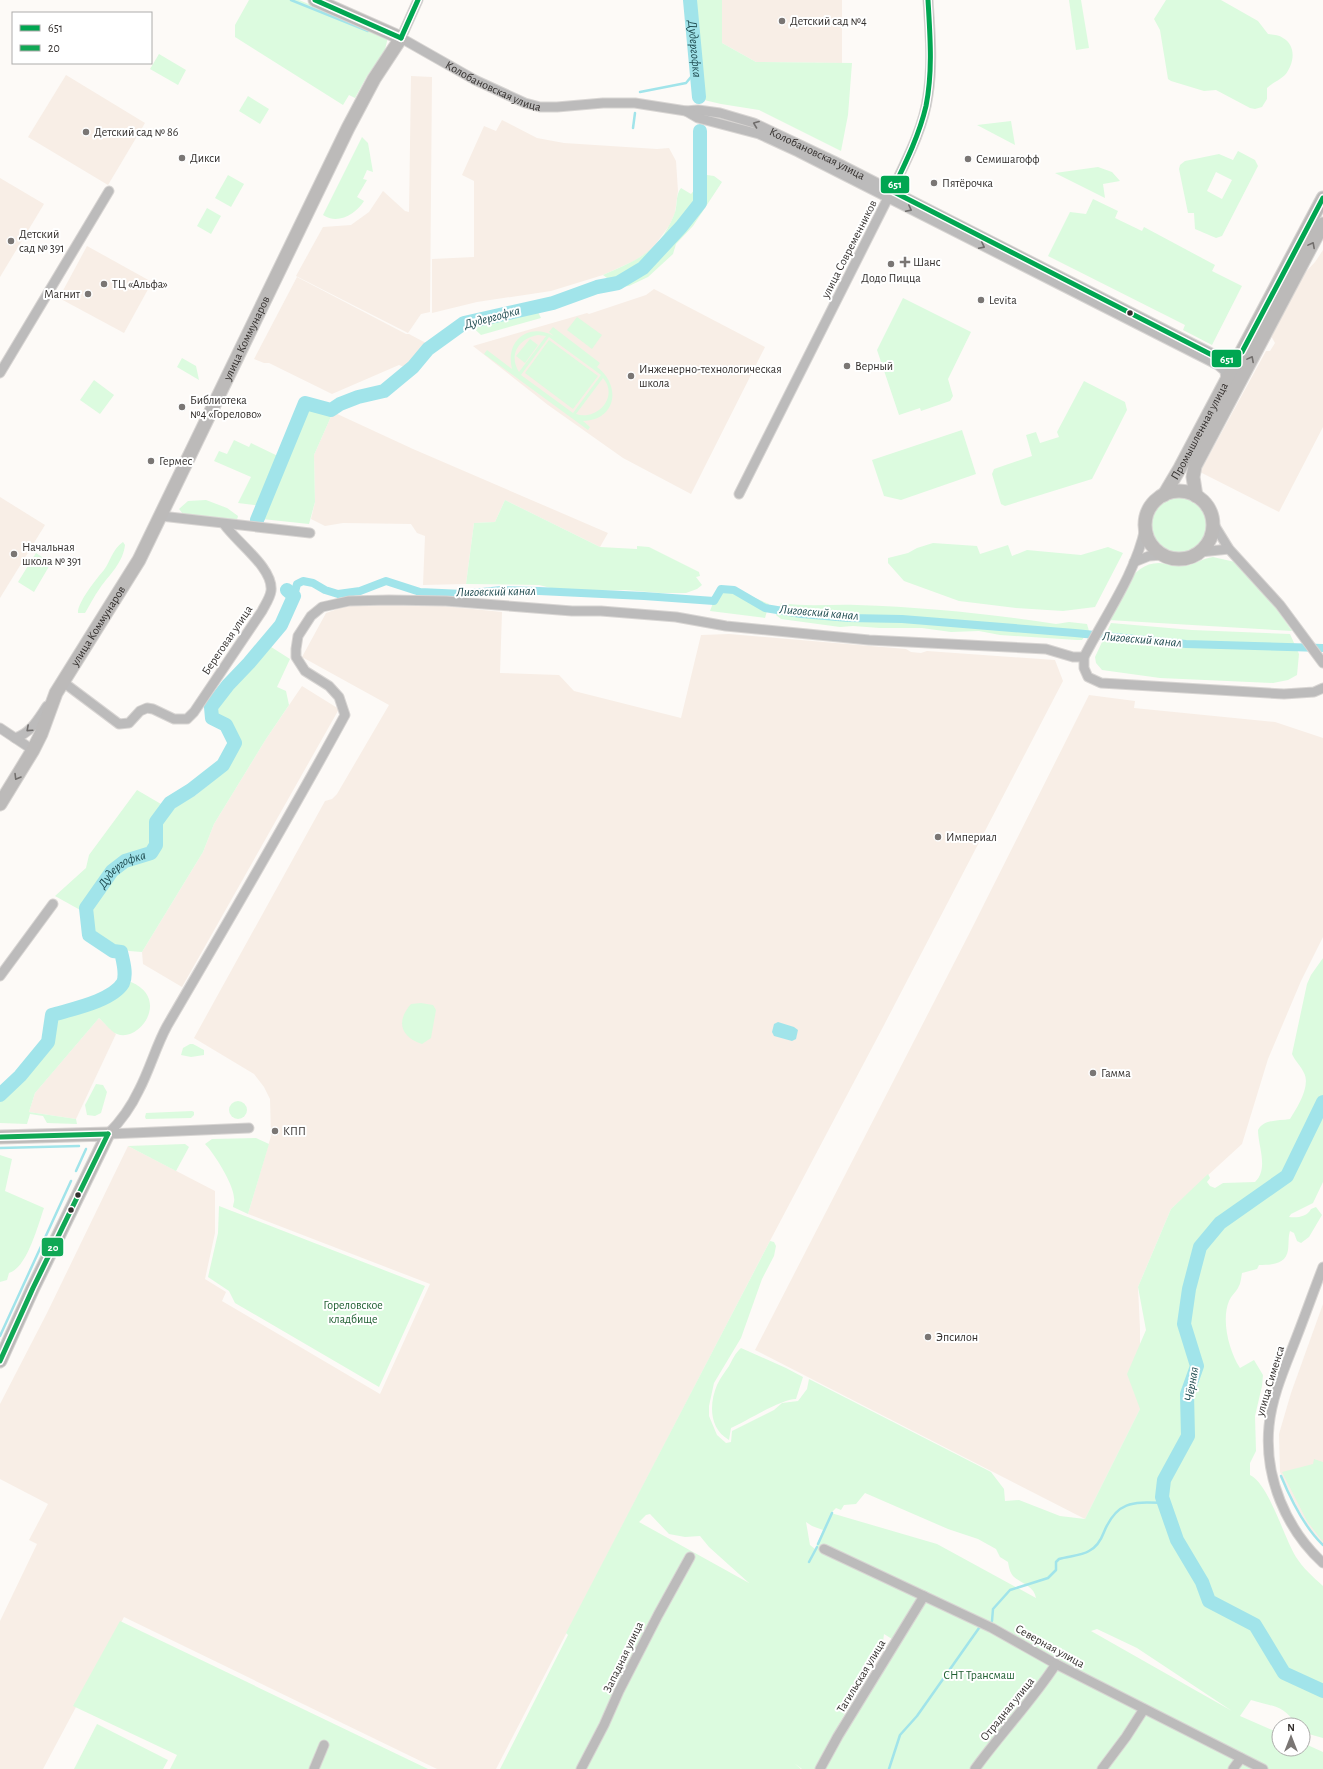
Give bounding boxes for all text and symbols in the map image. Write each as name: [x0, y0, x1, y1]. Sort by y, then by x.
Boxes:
legend: [12, 12, 152, 64]
place label: Детский сад №4: [790, 15, 867, 27]
marker: Детский сад №4: [777, 16, 787, 26]
water label: Дудергофка: [685, 19, 704, 78]
text: 651: [48, 22, 63, 34]
text: 20: [48, 42, 60, 54]
street label: Колобановская улица: [443, 59, 543, 113]
one-way arrow: [753, 121, 760, 129]
street label: Колобановская улица: [768, 125, 867, 182]
place label: Детский сад № 86: [94, 126, 179, 138]
marker: Детский сад № 86: [81, 127, 91, 137]
place label: Дикси: [190, 152, 220, 164]
marker: Дикси: [177, 153, 187, 163]
place label: Семишагофф: [976, 153, 1040, 165]
marker: Семишагофф: [963, 154, 973, 164]
line badge: 651: [880, 175, 910, 194]
place label: Пятёрочка: [942, 177, 994, 189]
marker: Пятёрочка: [929, 178, 939, 188]
text: 651: [888, 179, 902, 190]
street label: улица Современников: [819, 198, 880, 301]
one-way arrow: [905, 204, 912, 212]
place label: Детский сад № 391: [19, 228, 64, 254]
marker: Детский сад № 391: [6, 236, 16, 246]
one-way arrow: [978, 241, 986, 249]
one-way arrow: [1307, 241, 1315, 249]
place label: Шанс: [913, 256, 941, 268]
marker: Шанс: [900, 257, 910, 267]
marker: Додо Пицца: [886, 259, 896, 269]
place label: Додо Пицца: [861, 272, 921, 284]
place label: ТЦ «Альфа»: [112, 278, 168, 290]
marker: ТЦ «Альфа»: [99, 279, 109, 289]
place label: Магнит: [44, 288, 81, 300]
marker: Магнит: [83, 289, 93, 299]
street label: улица Коммунаров: [220, 294, 272, 384]
place label: Levita: [989, 294, 1017, 306]
marker: Levita: [976, 295, 986, 305]
water label: Дудергофка: [462, 304, 522, 332]
unlabelled marker: [1125, 308, 1135, 318]
line badge: 651: [1211, 349, 1242, 368]
text: 651: [1220, 354, 1234, 365]
one-way arrow: [1246, 356, 1254, 364]
place label: Верный: [855, 360, 893, 372]
marker: Верный: [842, 361, 852, 371]
place label: Инженерно-технологическая школа: [639, 363, 782, 389]
marker: Инженерно-технологическая школа: [626, 371, 636, 381]
street label: Промышленная улица: [1168, 380, 1230, 482]
place label: Библиотека №4 «Горелово»: [190, 394, 262, 420]
marker: Библиотека №4 «Горелово»: [177, 402, 187, 412]
place label: Гермес: [159, 455, 192, 467]
marker: Гермес: [146, 456, 156, 466]
place label: Начальная школа № 391: [22, 541, 82, 567]
marker: Начальная школа № 391: [9, 549, 19, 559]
street label: улица Коммунаров: [68, 583, 128, 669]
water label: Лиговский канал: [455, 585, 536, 599]
street label: Береговая улица: [199, 603, 256, 677]
water label: Лиговский канал: [778, 603, 859, 623]
water label: Лиговский канал: [1101, 630, 1182, 650]
one-way arrow: [26, 725, 34, 732]
one-way arrow: [14, 773, 21, 780]
place label: Империал: [946, 831, 997, 843]
marker: Империал: [933, 832, 943, 842]
water label: Дудергофка: [95, 848, 148, 892]
place label: Гамма: [1101, 1067, 1131, 1079]
marker: Гамма: [1088, 1068, 1098, 1078]
place label: КПП: [283, 1125, 306, 1137]
marker: КПП: [270, 1126, 280, 1136]
unlabelled marker: [73, 1190, 83, 1200]
unlabelled marker: [66, 1205, 76, 1215]
line badge: 20: [41, 1237, 64, 1257]
text: 20: [48, 1242, 59, 1253]
park label: Гореловское кладбище: [323, 1299, 383, 1325]
place label: Эпсилон: [936, 1331, 978, 1343]
marker: Эпсилон: [923, 1332, 933, 1342]
street label: улица Сименса: [1253, 1344, 1287, 1419]
water label: Чёрная: [1183, 1366, 1201, 1402]
street label: Западная улица: [601, 1619, 646, 1695]
street label: Северная улица: [1013, 1622, 1087, 1671]
street label: Тагильская улица: [835, 1637, 889, 1715]
park label: СНТ Трансмаш: [943, 1669, 1015, 1681]
street label: Отрадная улица: [978, 1675, 1037, 1744]
north arrow: [1271, 1717, 1311, 1757]
text: N: [1287, 1722, 1295, 1733]

